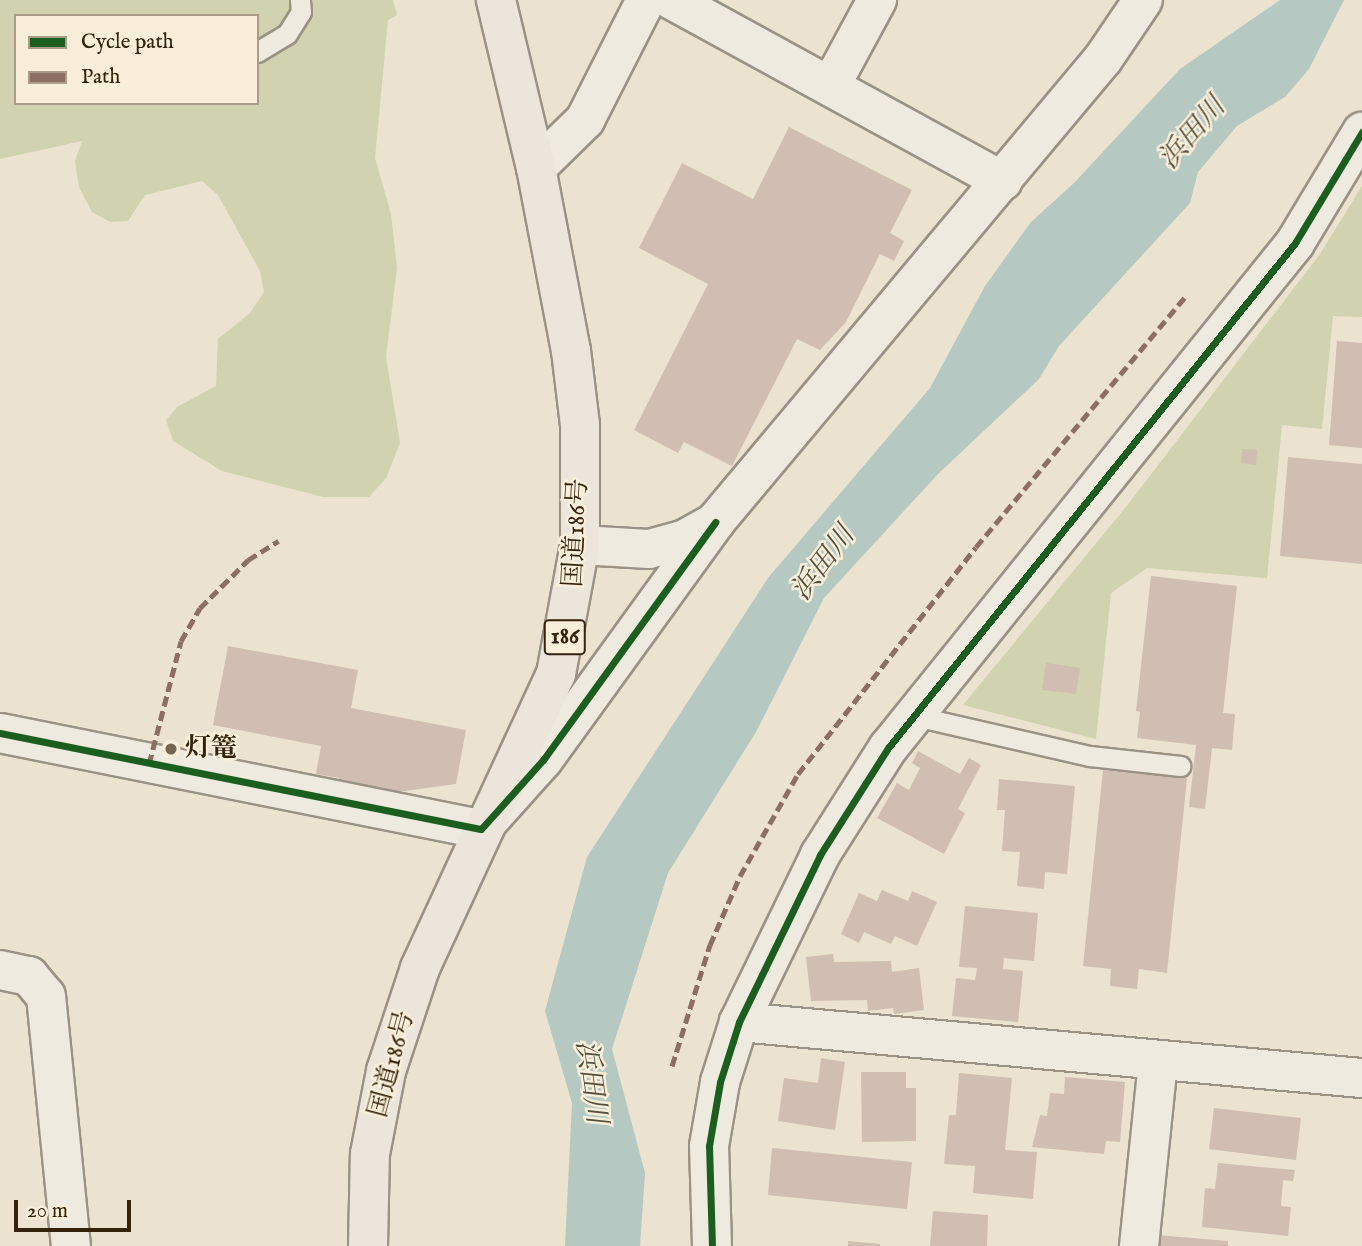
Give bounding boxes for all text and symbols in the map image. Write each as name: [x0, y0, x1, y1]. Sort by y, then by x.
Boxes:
legend: [14, 14, 259, 105]
text: Cycle path: [81, 29, 174, 56]
text: Path: [81, 64, 120, 91]
water label: 浜田川: [1153, 91, 1233, 177]
street label: 国道186号: [558, 478, 594, 588]
water label: 浜田川: [785, 520, 863, 608]
road number: 186: [542, 616, 588, 658]
place label: 灯篭: [185, 733, 237, 765]
marker: 灯篭: [163, 741, 179, 757]
street label: 国道186号: [363, 1007, 421, 1121]
water label: 浜田川: [568, 1038, 612, 1126]
scale bar: [18, 1186, 135, 1230]
text: 20 m: [27, 1198, 68, 1225]

